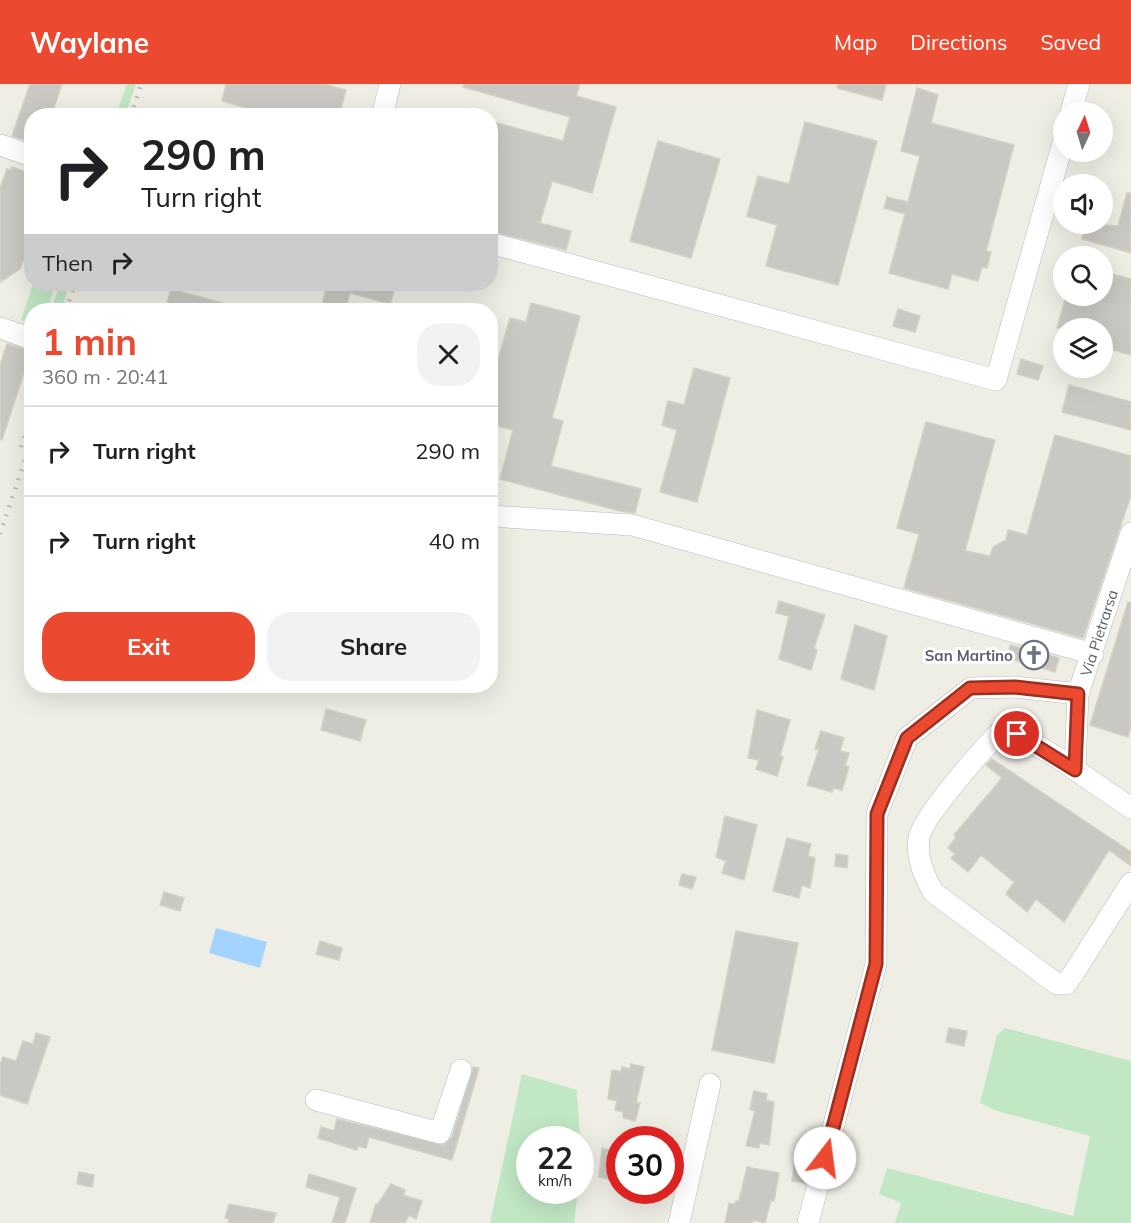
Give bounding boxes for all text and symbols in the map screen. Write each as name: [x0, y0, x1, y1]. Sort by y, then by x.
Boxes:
text: Waylane: [30, 25, 149, 60]
text: Map: [834, 29, 877, 55]
text: Directions: [910, 29, 1007, 55]
text: Saved: [1040, 29, 1101, 55]
north arrow: [1053, 102, 1113, 162]
map controls: [1053, 102, 1113, 378]
text: 290 m: [141, 128, 266, 181]
icon: right: [42, 132, 120, 210]
button: sound: [1053, 174, 1113, 234]
text: Turn right: [141, 180, 261, 214]
icon: right: [105, 246, 138, 279]
button: search: [1053, 246, 1113, 306]
text: Then: [42, 249, 93, 277]
button: layers: [1053, 318, 1113, 378]
text: 1 min: [42, 319, 137, 364]
button: close: [417, 323, 480, 386]
text: 360 m · 20:41: [42, 364, 168, 389]
icon: right: [42, 435, 75, 468]
text: Turn right: [93, 437, 196, 465]
text: 290 m: [415, 437, 480, 465]
icon: right: [42, 525, 75, 558]
text: Turn right: [93, 527, 196, 555]
text: 40 m: [429, 527, 480, 555]
street label: Via Pietrarsa: [1076, 587, 1122, 679]
button: Exit: [42, 612, 255, 681]
button: Share: [267, 612, 480, 681]
church icon: San Martino: [1018, 639, 1050, 671]
place label: San Martino: [925, 646, 1013, 665]
pin: [991, 708, 1042, 759]
icon: arrive: [1000, 717, 1033, 750]
speed limit sign: 30: [606, 1126, 684, 1204]
position arrow: [793, 1126, 857, 1190]
text: 22: [537, 1139, 573, 1177]
text: km/h: [538, 1171, 572, 1190]

